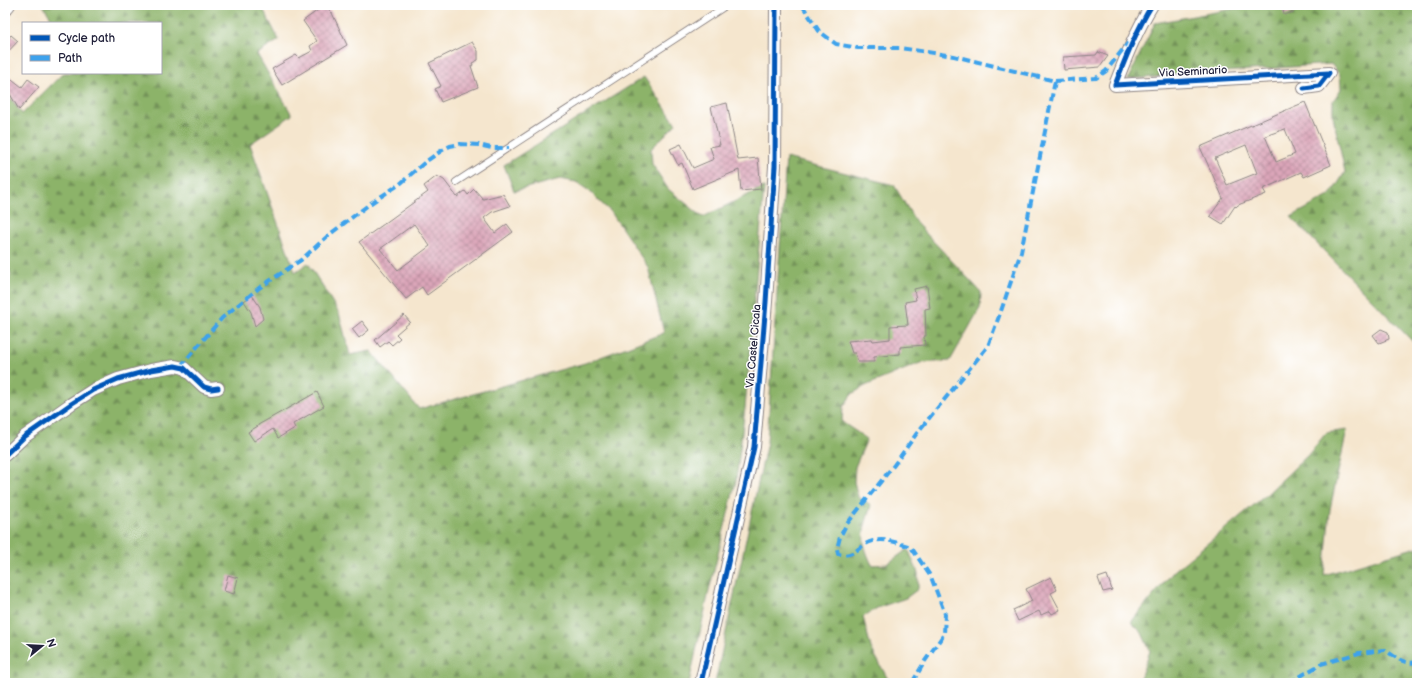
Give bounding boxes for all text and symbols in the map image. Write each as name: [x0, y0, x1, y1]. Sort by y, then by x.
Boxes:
legend: [22, 22, 162, 74]
text: Cycle path: [58, 31, 115, 46]
text: Path: [58, 51, 83, 66]
street label: Via Seminario: [1159, 63, 1228, 80]
street label: Via Castel Cicala: [743, 304, 764, 389]
north arrow: [22, 626, 62, 666]
text: N: [44, 637, 58, 649]

